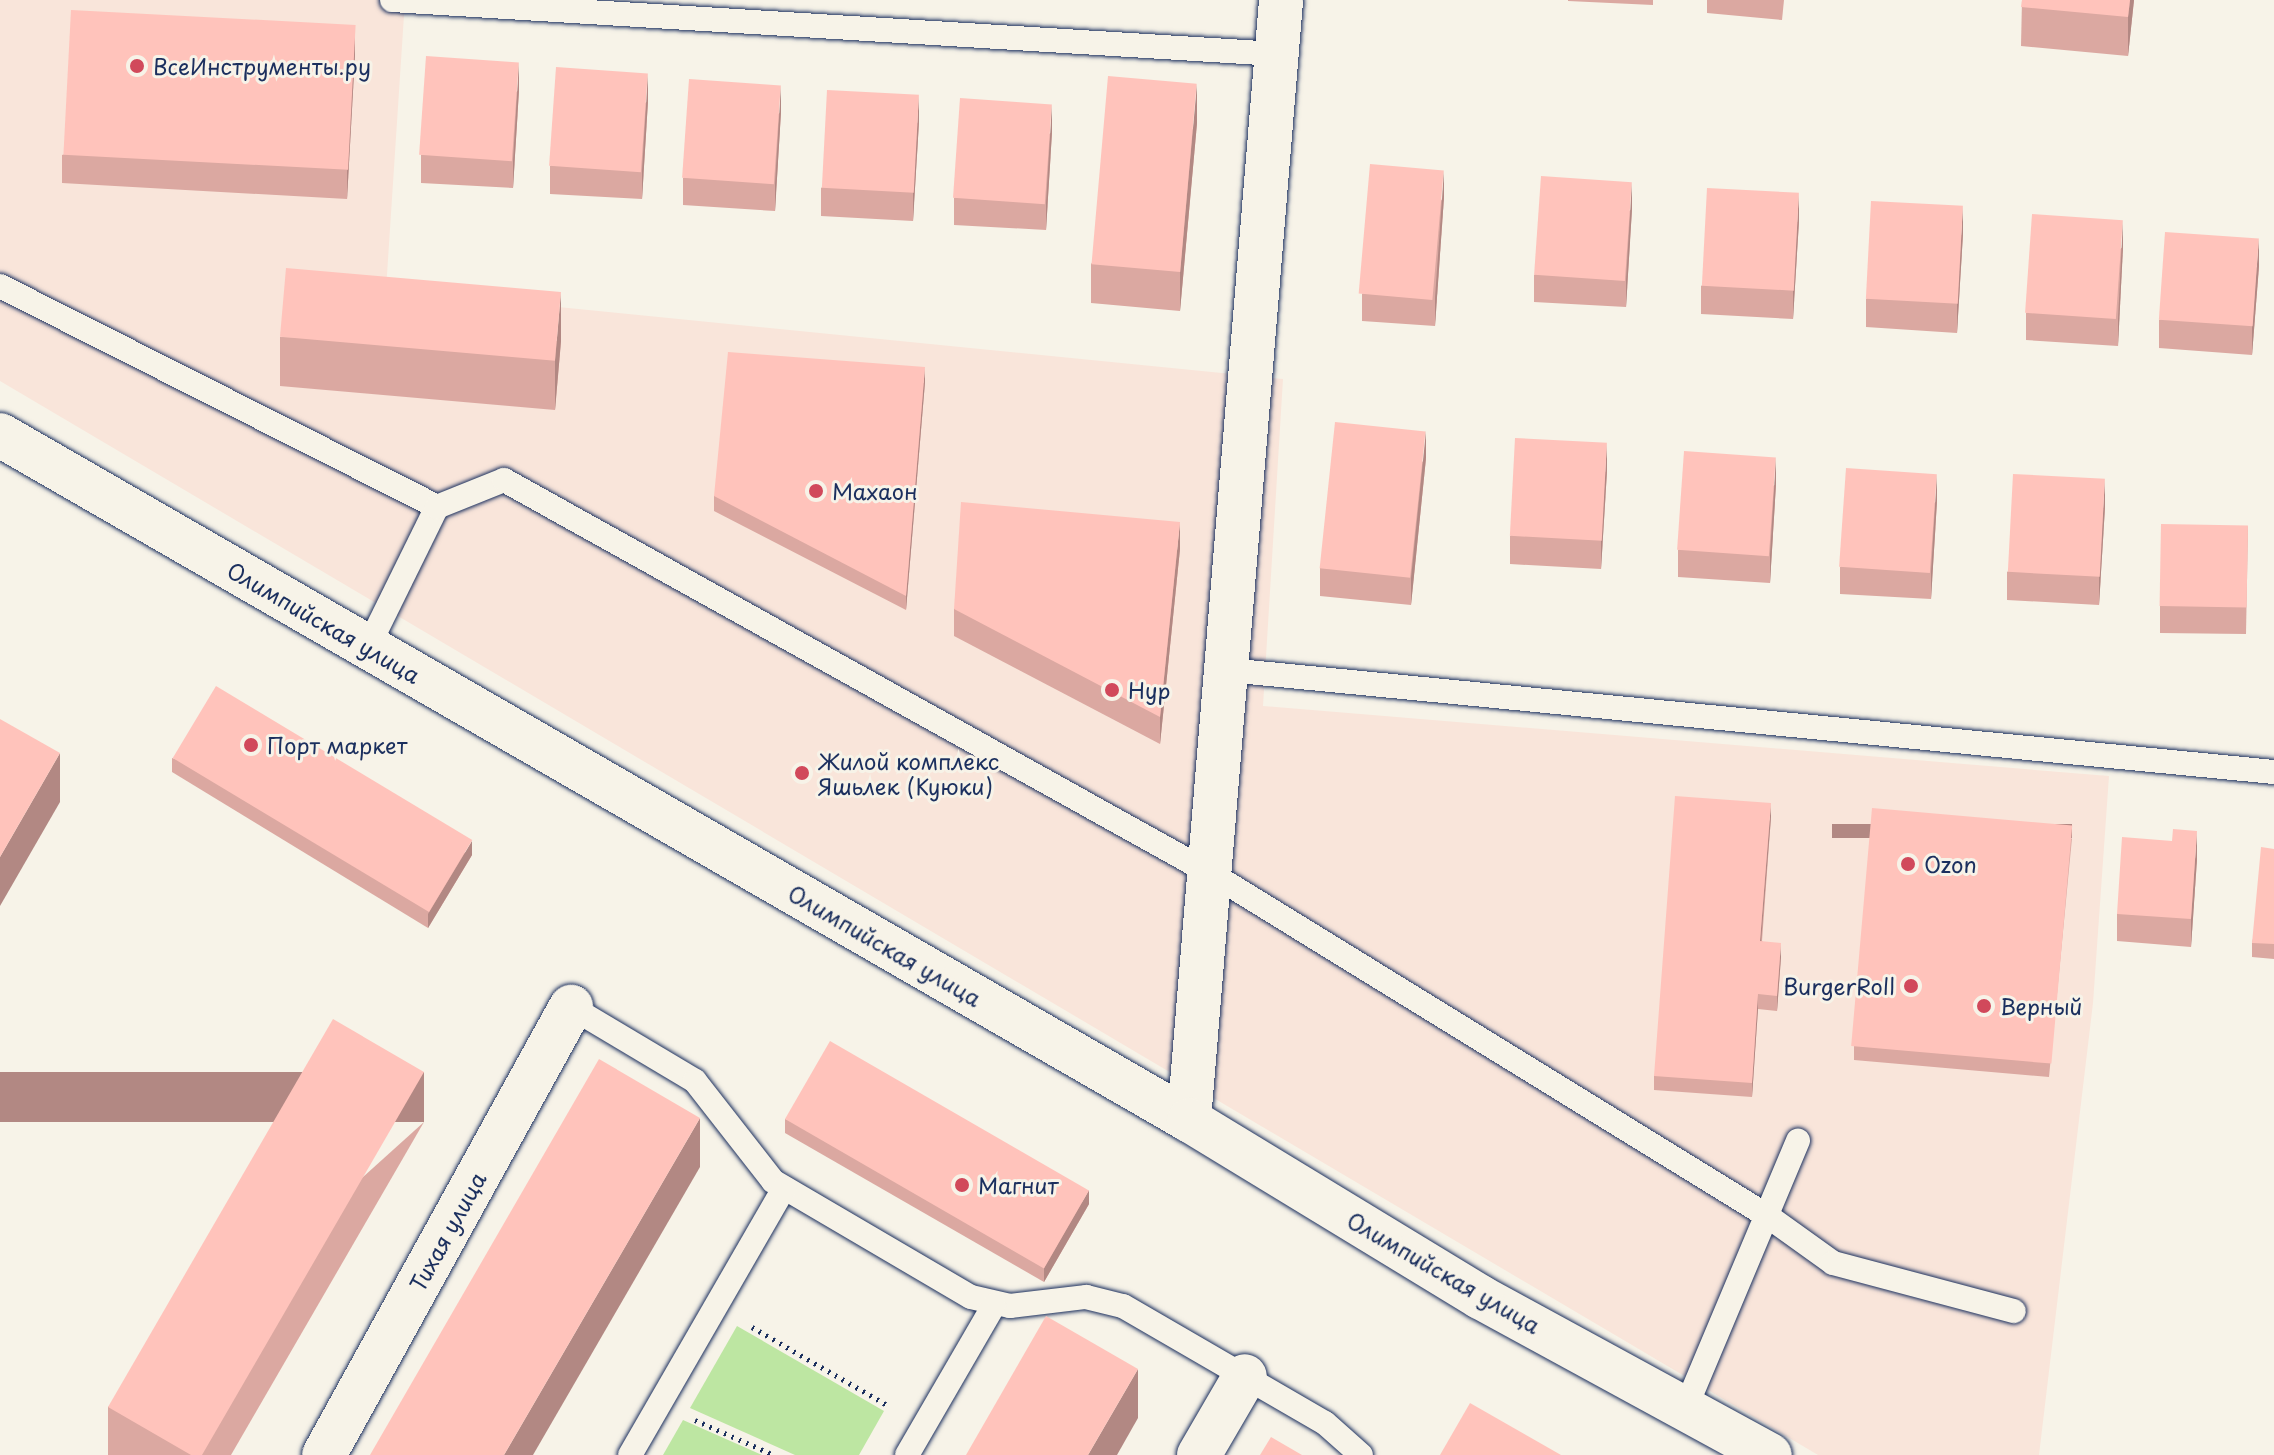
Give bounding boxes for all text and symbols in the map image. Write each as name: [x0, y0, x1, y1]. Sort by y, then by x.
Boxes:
place label: ВсеИнструменты.ру: [153, 53, 371, 79]
marker: ВсеИнструменты.ру: [128, 57, 146, 75]
place label: Махаон: [832, 478, 918, 504]
marker: Махаон: [807, 482, 825, 500]
street label: Олимпийская улица: [222, 556, 426, 688]
place label: Нур: [1128, 677, 1171, 703]
marker: Нур: [1103, 681, 1121, 699]
place label: Порт маркет: [267, 732, 408, 758]
marker: Порт маркет: [242, 736, 260, 754]
place label: Жилой комплекс Яшьлек (Куюки): [818, 747, 1000, 798]
marker: Жилой комплекс Яшьлек (Куюки): [793, 764, 811, 782]
place label: Ozon: [1924, 851, 1977, 877]
marker: Ozon: [1899, 855, 1917, 873]
street label: Олимпийская улица: [783, 879, 987, 1011]
place label: BurgerRoll: [1783, 973, 1895, 999]
marker: BurgerRoll: [1902, 977, 1920, 995]
place label: Верный: [2000, 993, 2082, 1019]
marker: Верный: [1975, 997, 1993, 1015]
street label: Тихая улица: [403, 1166, 491, 1296]
place label: Магнит: [978, 1172, 1058, 1198]
marker: Магнит: [953, 1176, 971, 1194]
street label: Олимпийская улица: [1342, 1206, 1546, 1338]

